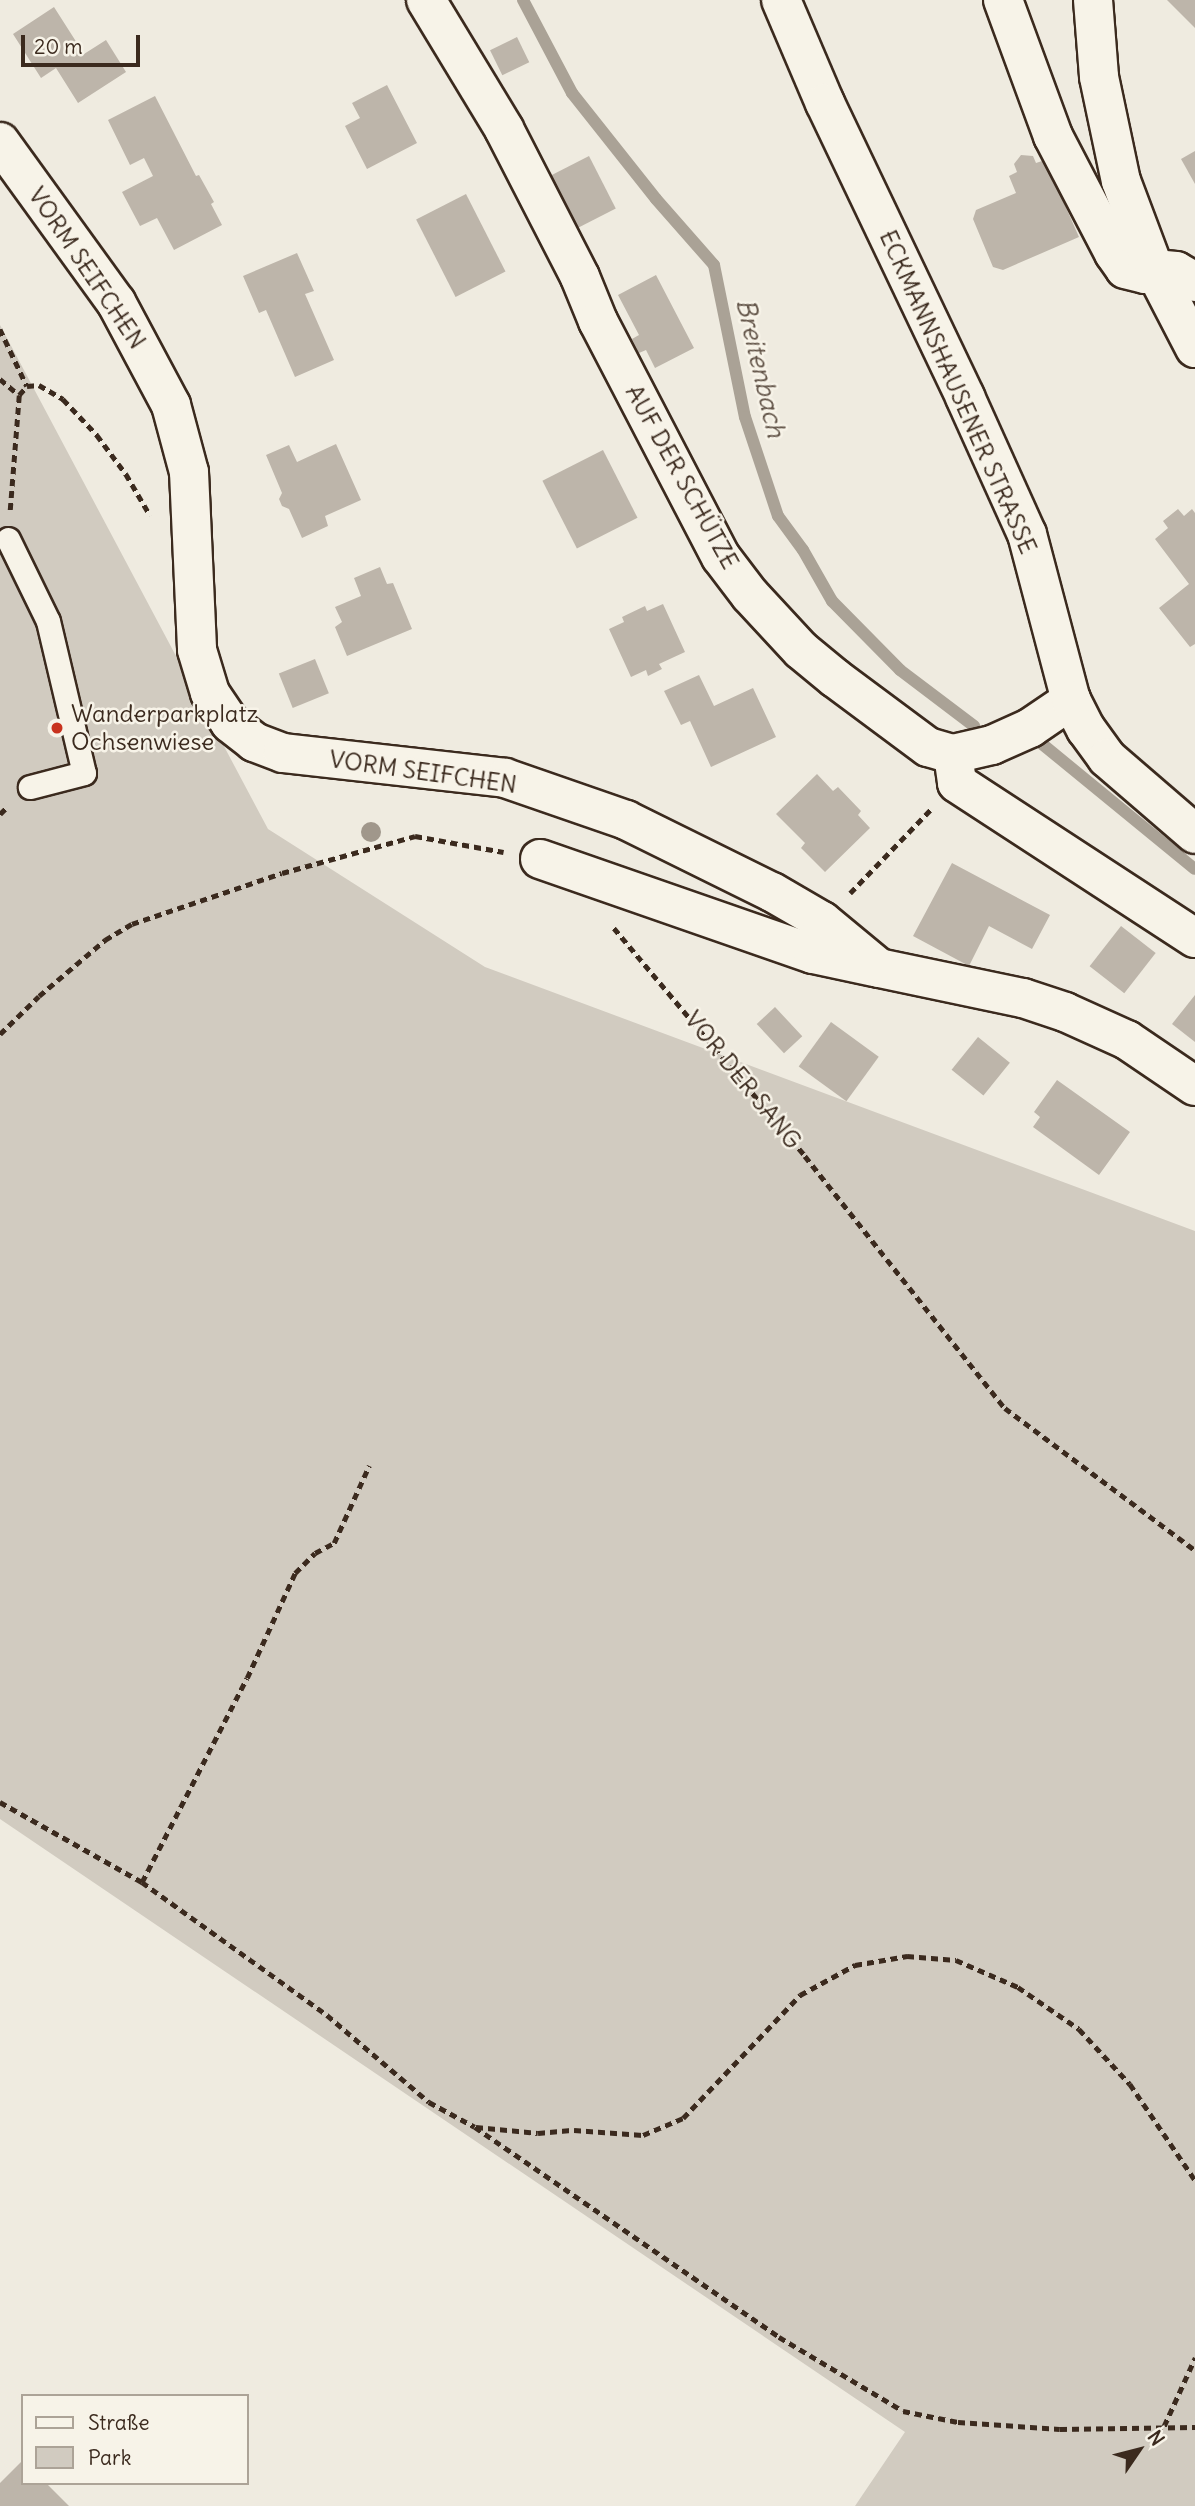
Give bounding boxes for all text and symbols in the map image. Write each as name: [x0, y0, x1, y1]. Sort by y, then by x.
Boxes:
scale bar: [24, 21, 144, 65]
text: 20 m: [34, 33, 83, 60]
street label: VORM SEIFCHEN: [22, 182, 152, 354]
street label: ECKMANNSHAUSENER STRASSE: [873, 226, 1043, 558]
water label: Breitenbach: [730, 296, 792, 440]
street label: AUF DER SCHÜTZE: [619, 380, 745, 574]
place label: Wanderparkplatz Ochsenwiese: [71, 700, 258, 756]
marker: Wanderparkplatz Ochsenwiese: [49, 720, 65, 736]
street label: VORM SEIFCHEN: [328, 745, 518, 799]
street label: VOR DER SANG: [679, 1005, 807, 1155]
legend: [21, 2394, 248, 2485]
text: Straße: [88, 2409, 149, 2436]
north arrow: [1104, 2415, 1174, 2485]
text: N: [1143, 2426, 1170, 2450]
text: Park: [88, 2444, 131, 2471]

